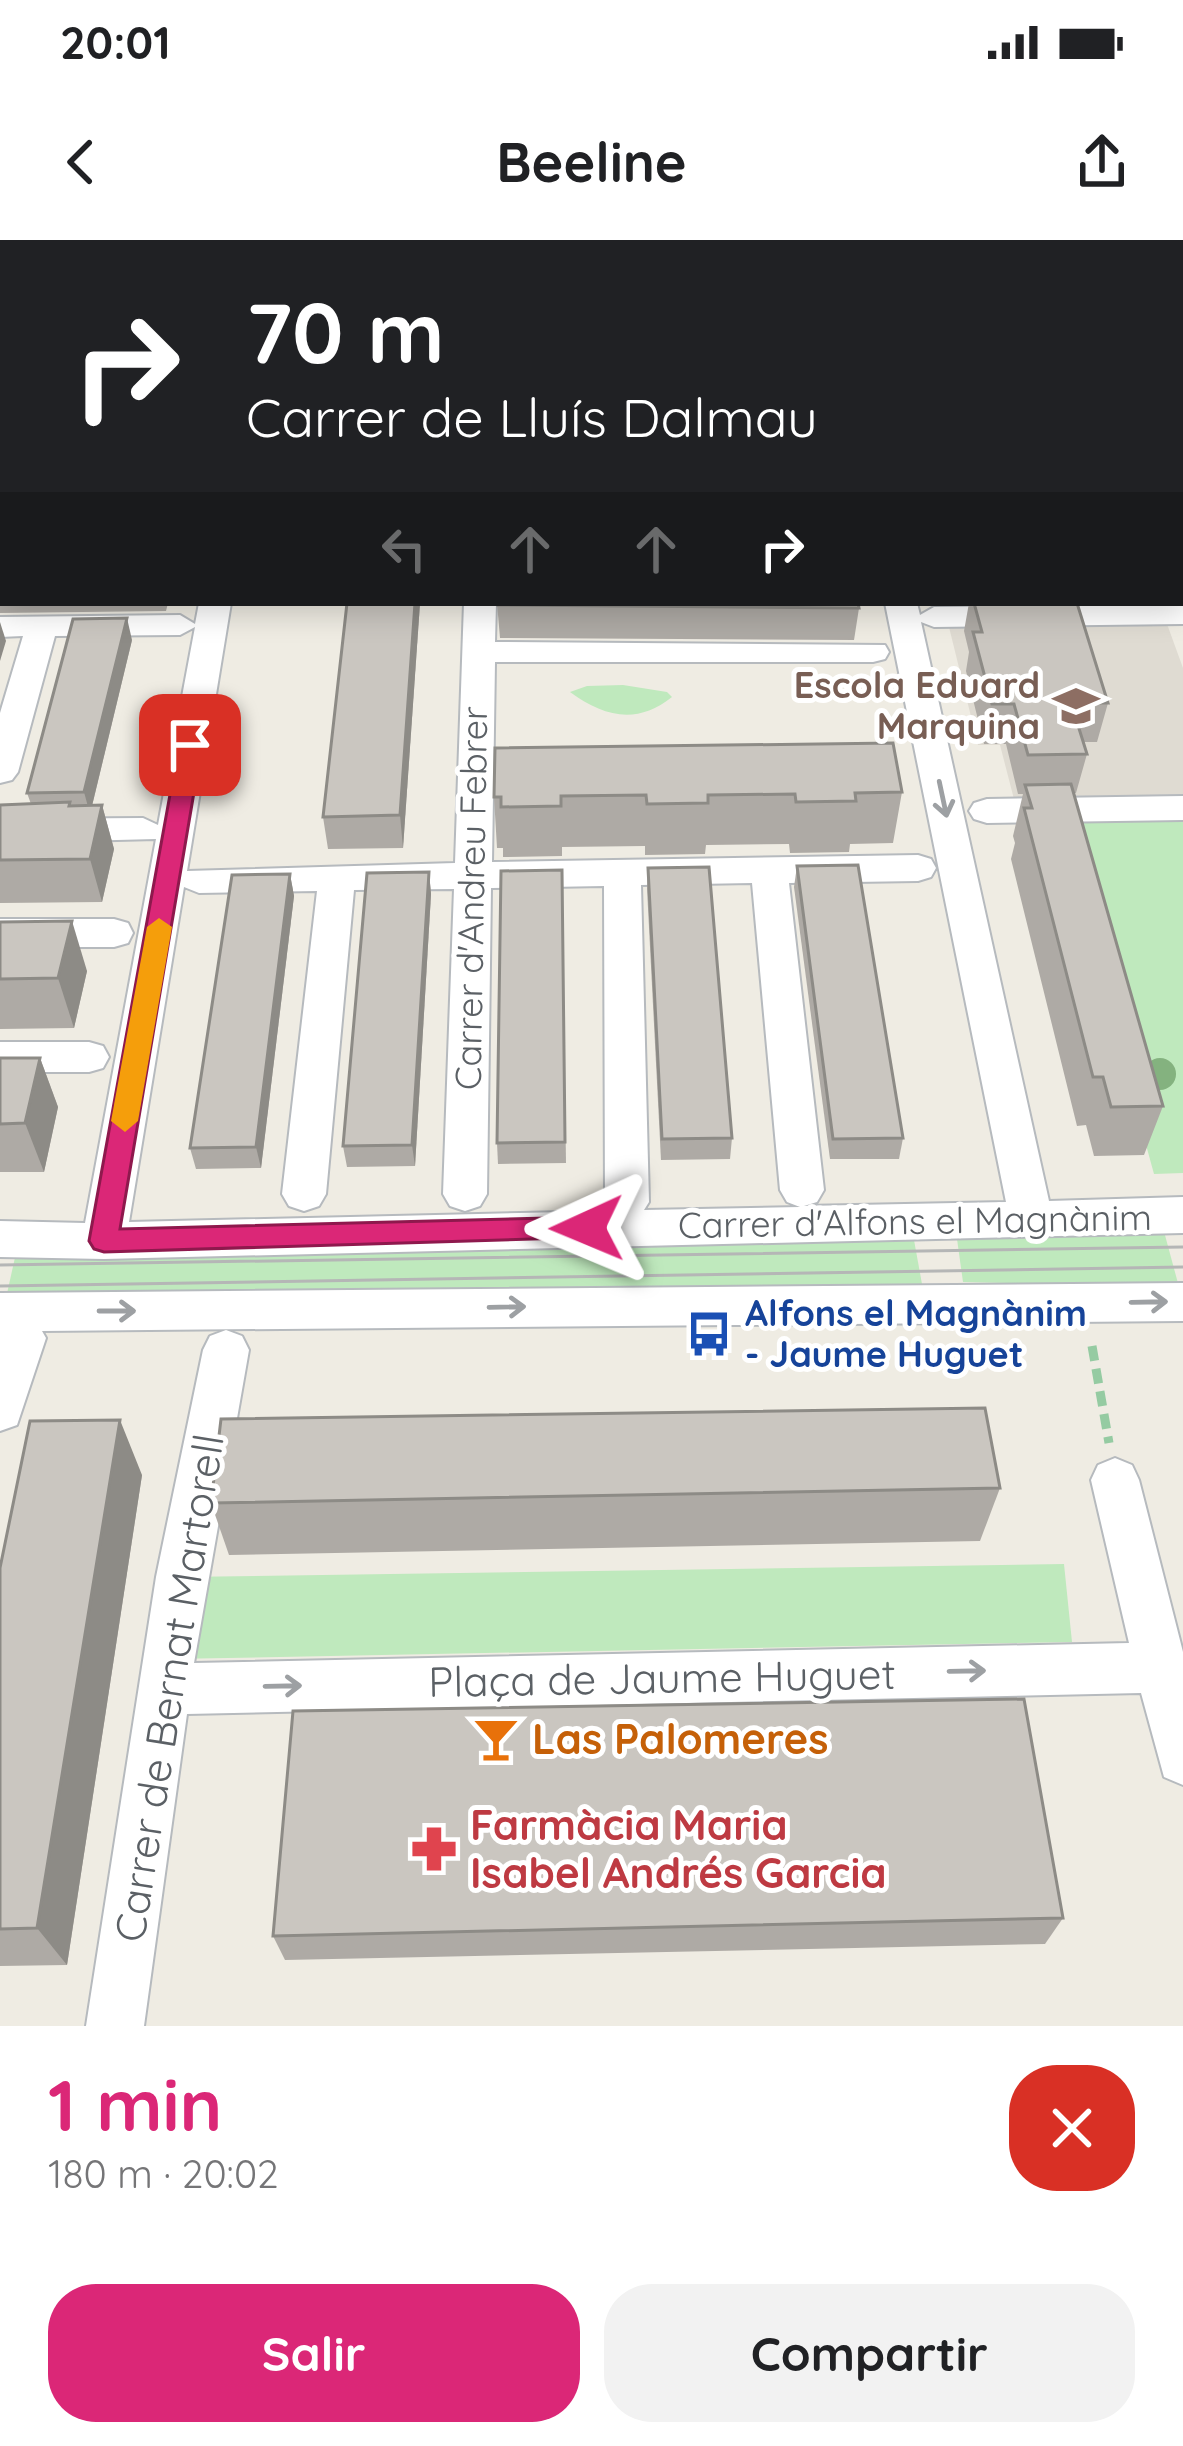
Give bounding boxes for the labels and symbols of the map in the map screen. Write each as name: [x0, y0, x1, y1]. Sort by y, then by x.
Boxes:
place label: Escola Eduard Marquina: [794, 662, 1040, 748]
school or university icon: Escola Eduard Marquina: [1051, 681, 1101, 731]
pin: [139, 694, 241, 796]
street label: Carrer d'Andreu Febrer: [445, 706, 496, 1090]
one-way arrow: [933, 780, 956, 818]
position arrow: [524, 1165, 650, 1291]
street label: Carrer d'Alfons el Magnànim: [678, 1194, 1152, 1247]
place label: Alfons el Magnànim - Jaume Huguet: [745, 1290, 1087, 1376]
one-way arrow: [1129, 1291, 1168, 1314]
one-way arrow: [487, 1296, 526, 1318]
one-way arrow: [97, 1300, 136, 1322]
bus stop icon: Alfons el Magnànim - Jaume Huguet: [684, 1309, 734, 1359]
street label: Carrer de Bernat Martorell: [102, 1430, 235, 1945]
street label: Plaça de Jaume Huguet: [428, 1647, 896, 1708]
one-way arrow: [947, 1660, 986, 1683]
one-way arrow: [263, 1675, 302, 1698]
place label: Las Palomeres: [532, 1712, 828, 1765]
bar icon: Las Palomeres: [471, 1714, 521, 1764]
place label: Farmàcia Maria Isabel Andrés Garcia: [470, 1798, 887, 1899]
pharmacy icon: Farmàcia Maria Isabel Andrés Garcia: [409, 1824, 459, 1874]

